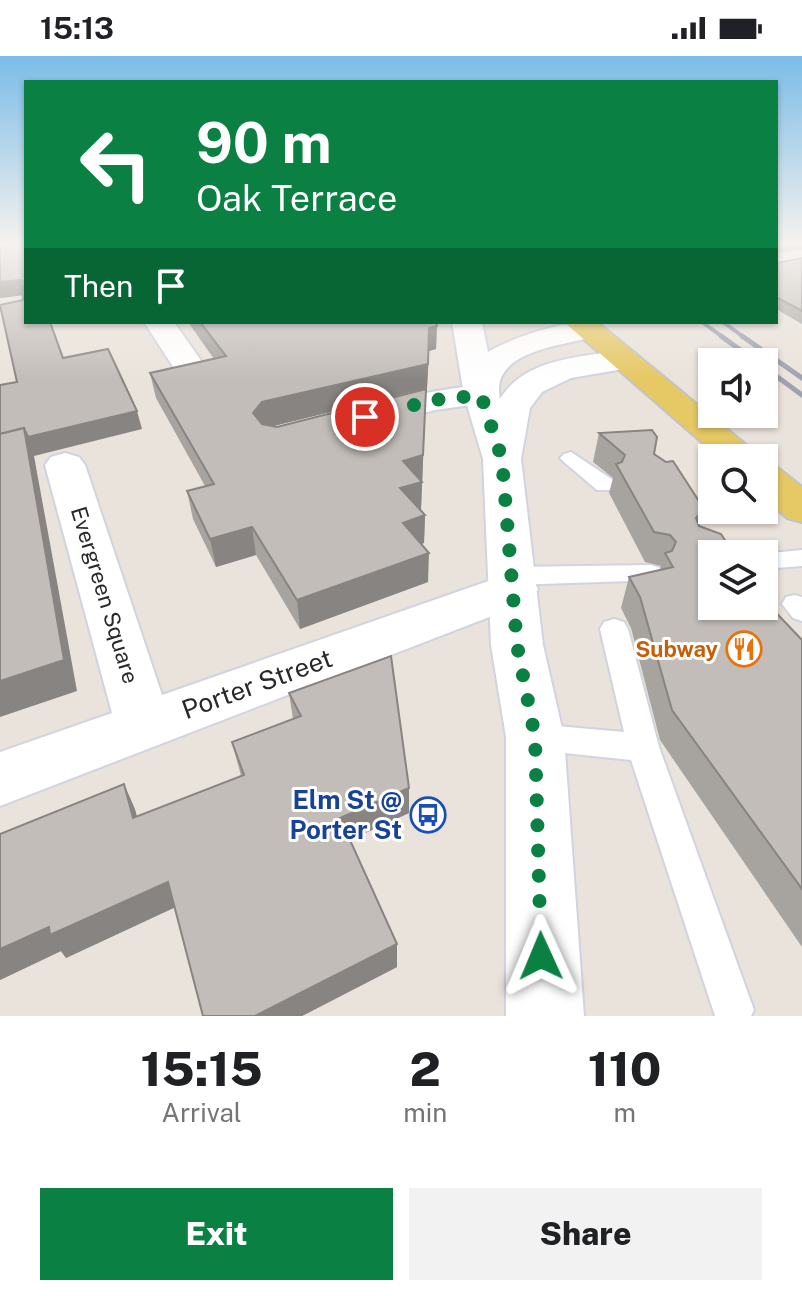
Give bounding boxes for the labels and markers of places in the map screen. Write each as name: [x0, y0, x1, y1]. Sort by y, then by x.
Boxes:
pin: [331, 383, 399, 451]
restaurant icon: Subway: [725, 630, 763, 668]
place label: Subway: [635, 636, 719, 662]
place label: Elm St @ Porter St: [290, 784, 402, 845]
bus stop icon: Elm St @ Porter St: [409, 796, 447, 834]

